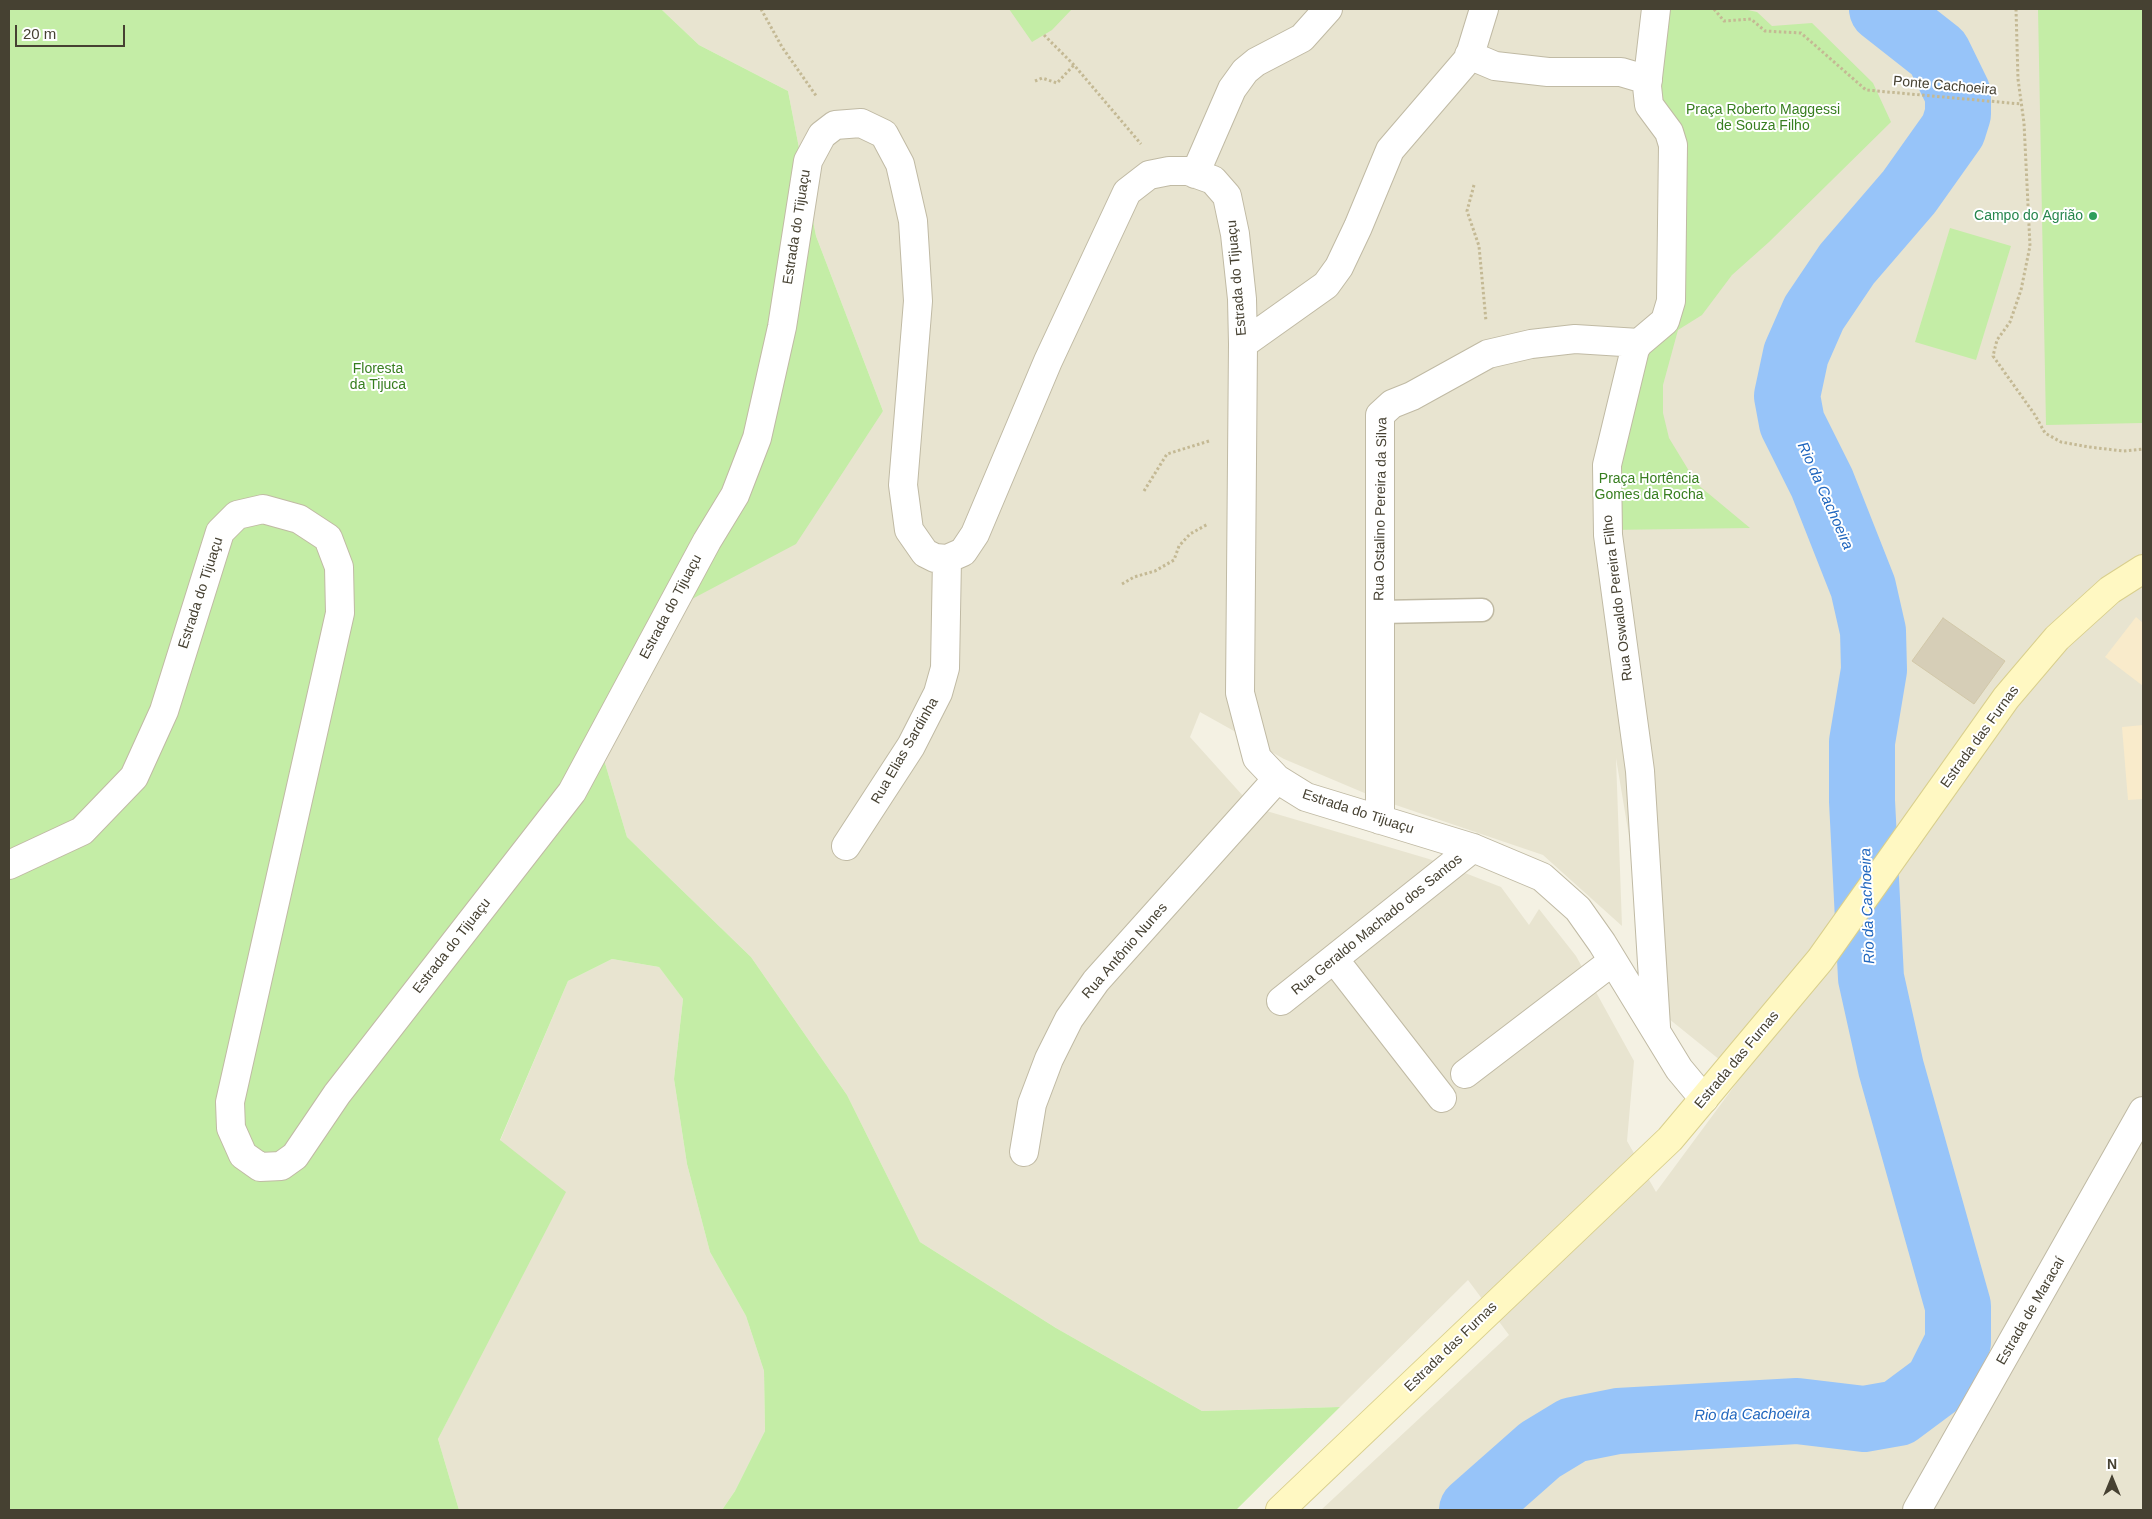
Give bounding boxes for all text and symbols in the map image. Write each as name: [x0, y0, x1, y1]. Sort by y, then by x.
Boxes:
scale bar: [18, 15, 128, 47]
text: 20 m: [23, 25, 56, 42]
street label: Ponte Cachoeira: [1892, 73, 1998, 99]
park label: Praça Roberto Maggessi de Souza Filho: [1686, 102, 1840, 134]
street label: Estrada do Tijuaçu: [780, 168, 814, 286]
place label: Campo do Agrião: [1974, 208, 2083, 224]
marker: Campo do Agrião: [2087, 210, 2099, 222]
street label: Estrada do Tijuaçu: [1224, 219, 1250, 337]
park label: Floresta da Tijuca: [350, 361, 406, 394]
street label: Rua Ostalino Pereira da Silva: [1371, 417, 1391, 601]
water label: Rio da Cachoeira: [1793, 439, 1857, 553]
park label: Praça Hortência Gomes da Rocha: [1595, 471, 1703, 504]
street label: Rua Oswaldo Pereira Filho: [1599, 514, 1637, 682]
street label: Estrada do Tijuaçu: [175, 535, 227, 651]
street label: Estrada do Tijuaçu: [636, 552, 706, 662]
street label: Estrada das Furnas: [1937, 683, 2023, 791]
street label: Rua Elias Sardinha: [868, 695, 942, 807]
street label: Estrada do Tijuaçu: [1300, 786, 1416, 838]
water label: Rio da Cachoeira: [1857, 848, 1879, 964]
street label: Rua Geraldo Machado dos Santos: [1288, 851, 1466, 999]
street label: Estrada do Tijuaçu: [410, 895, 494, 997]
street label: Rua Antônio Nunes: [1079, 900, 1171, 1002]
street label: Estrada das Furnas: [1691, 1008, 1783, 1112]
street label: Estrada de Maracaí: [1993, 1254, 2069, 1368]
street label: Estrada das Furnas: [1401, 1299, 1501, 1395]
water label: Rio da Cachoeira: [1694, 1405, 1810, 1425]
north arrow: [2087, 1454, 2137, 1504]
text: N: [2107, 1456, 2117, 1472]

